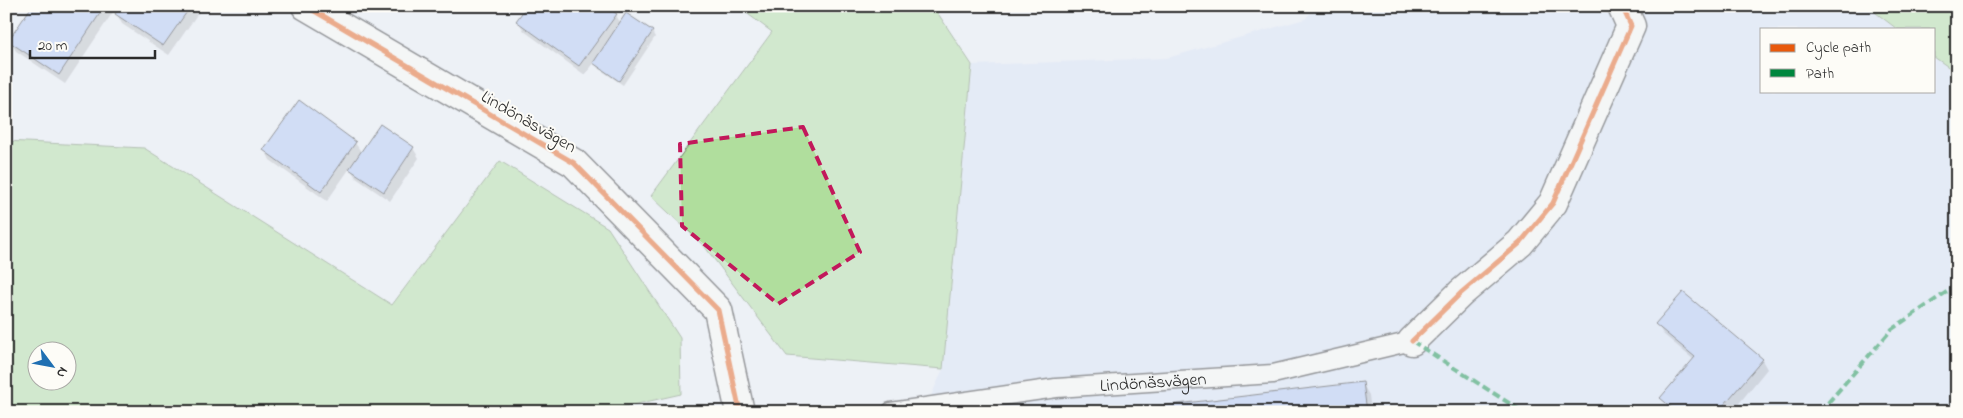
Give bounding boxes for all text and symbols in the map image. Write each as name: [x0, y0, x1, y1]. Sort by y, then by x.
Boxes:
scale bar: [30, 28, 155, 60]
legend: [1760, 28, 1936, 92]
text: 20 m: [38, 35, 68, 57]
text: Cycle path: [1806, 37, 1871, 60]
text: Path: [1806, 63, 1834, 85]
street label: Lindönäsvägen: [475, 85, 581, 162]
north arrow: [28, 340, 78, 390]
text: N: [50, 363, 73, 382]
street label: Lindönäsvägen: [1099, 367, 1207, 400]

